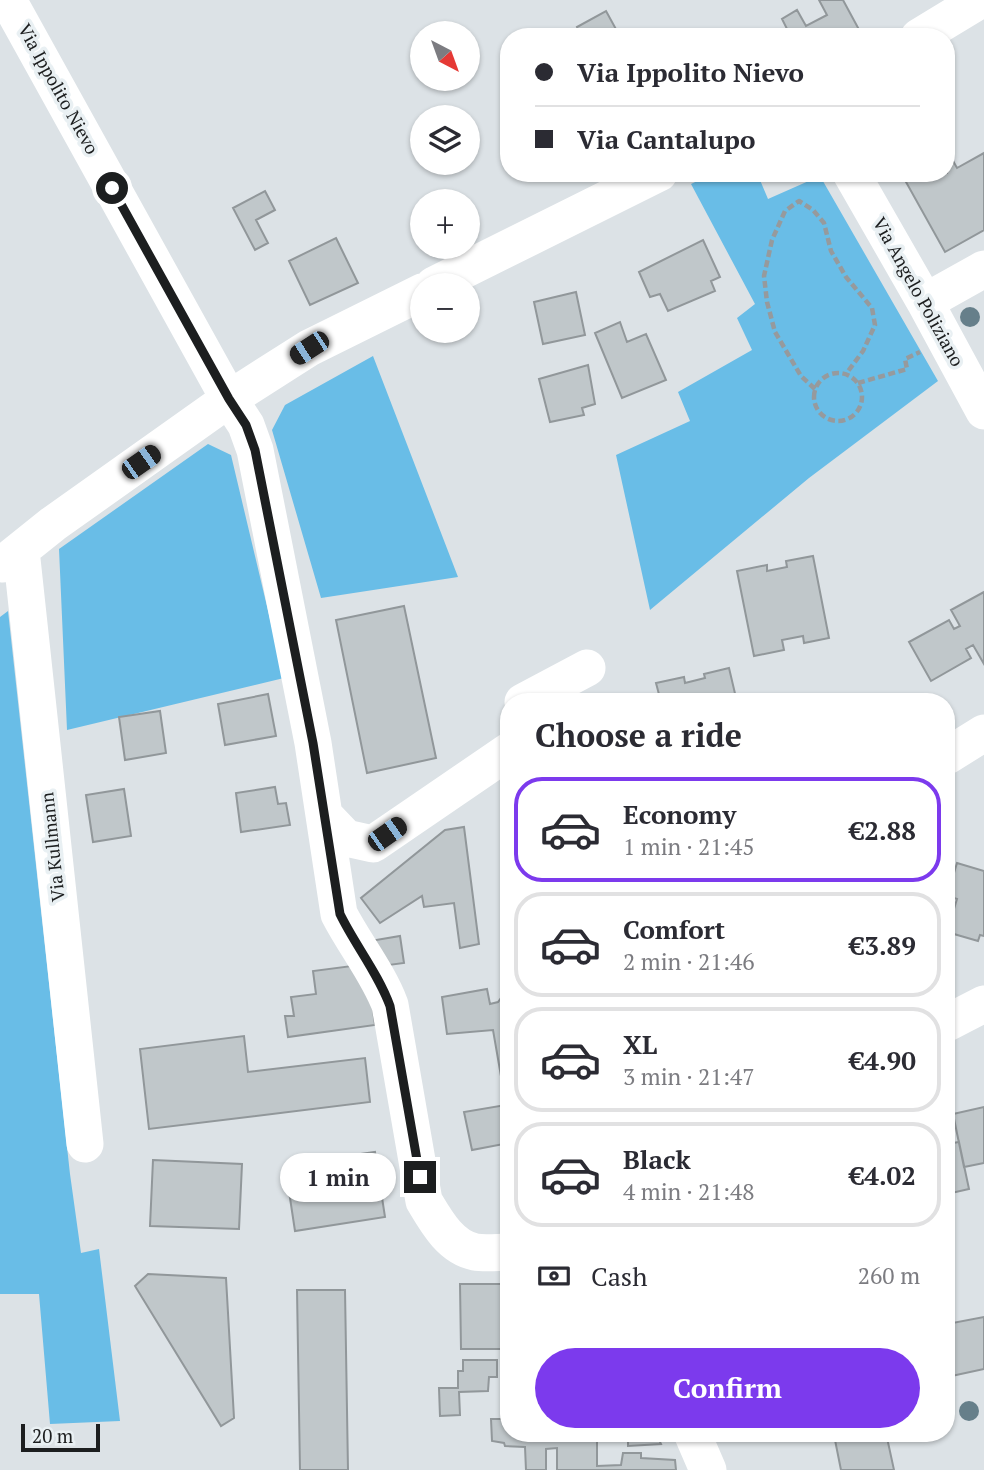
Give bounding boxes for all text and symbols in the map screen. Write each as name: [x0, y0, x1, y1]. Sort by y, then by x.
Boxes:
street label: Via Ippolito Nievo: [13, 19, 105, 158]
north arrow: [410, 21, 480, 91]
map controls: [410, 21, 480, 343]
text: Via Ippolito Nievo: [577, 55, 804, 89]
button: layers: [410, 105, 480, 175]
text: Via Cantalupo: [577, 122, 755, 156]
route start: [96, 172, 128, 204]
button: +: [410, 189, 480, 259]
street label: Via Angelo Poliziano: [868, 213, 970, 370]
button: −: [410, 273, 480, 343]
car: [286, 328, 333, 368]
car: [118, 441, 165, 483]
text: Choose a ride: [535, 714, 742, 756]
street label: Via Kullmann: [34, 791, 70, 903]
text: Economy: [623, 797, 736, 831]
icon: car: [539, 798, 602, 861]
car: [364, 813, 411, 855]
text: €2.88: [850, 813, 916, 847]
text: 1 min · 21:45: [623, 831, 755, 862]
text: Comfort: [623, 912, 725, 946]
icon: car: [539, 913, 602, 976]
text: €3.89: [850, 928, 916, 962]
text: 2 min · 21:46: [623, 946, 755, 977]
text: XL: [623, 1027, 657, 1061]
icon: car: [539, 1028, 602, 1091]
text: €4.90: [850, 1043, 916, 1077]
text: 3 min · 21:47: [623, 1061, 755, 1092]
text: Black: [623, 1142, 691, 1176]
icon: car: [539, 1143, 602, 1206]
callout: 1 min: [280, 1152, 396, 1202]
text: €4.02: [850, 1158, 916, 1192]
route end: [404, 1161, 436, 1193]
text: 1 min: [307, 1162, 369, 1193]
text: 4 min · 21:48: [623, 1176, 755, 1207]
icon: cash: [535, 1257, 573, 1295]
text: Cash: [591, 1259, 647, 1293]
text: 260 m: [858, 1260, 920, 1291]
button: Confirm: [535, 1348, 920, 1428]
scale bar: [21, 1421, 100, 1453]
text: 20 m: [32, 1423, 73, 1448]

